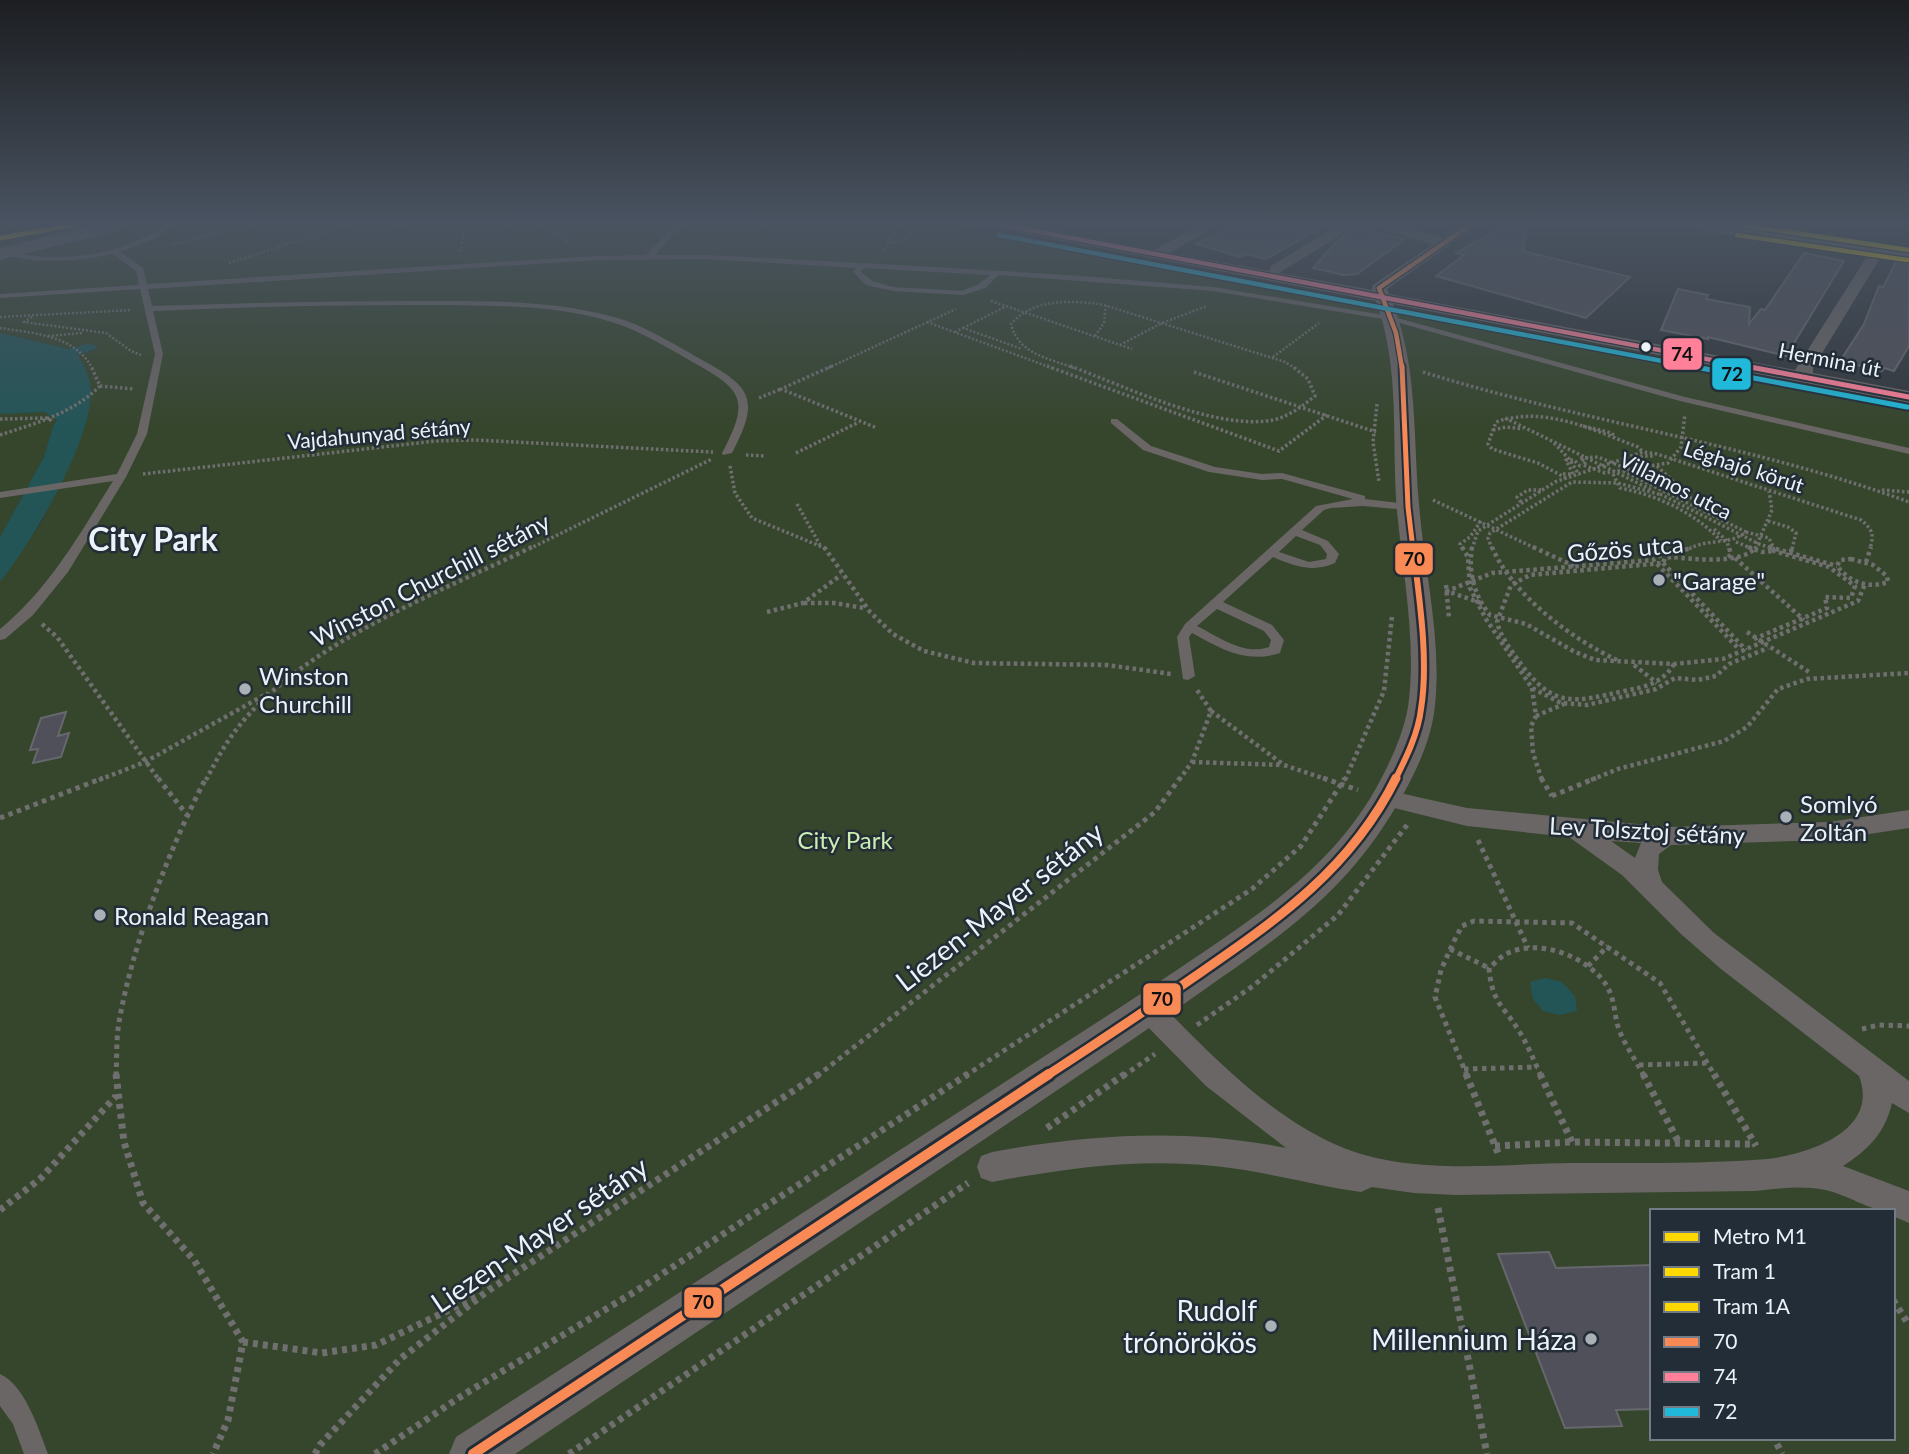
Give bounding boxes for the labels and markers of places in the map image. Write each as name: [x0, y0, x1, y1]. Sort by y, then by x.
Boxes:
unlabelled marker: [1639, 340, 1653, 354]
place label: "Garage": [1673, 566, 1765, 595]
marker: "Garage": [1651, 572, 1667, 588]
place label: Winston Churchill: [259, 661, 352, 718]
marker: Winston Churchill: [237, 681, 253, 697]
place label: Somlyó Zoltán: [1800, 789, 1878, 846]
marker: Somlyó Zoltán: [1778, 809, 1794, 825]
place label: Ronald Reagan: [114, 901, 269, 930]
marker: Ronald Reagan: [92, 907, 108, 923]
place label: Rudolf trónörökös: [1123, 1293, 1257, 1359]
marker: Rudolf trónörökös: [1263, 1318, 1279, 1334]
place label: Millennium Háza: [1371, 1322, 1577, 1356]
marker: Millennium Háza: [1583, 1331, 1599, 1347]

